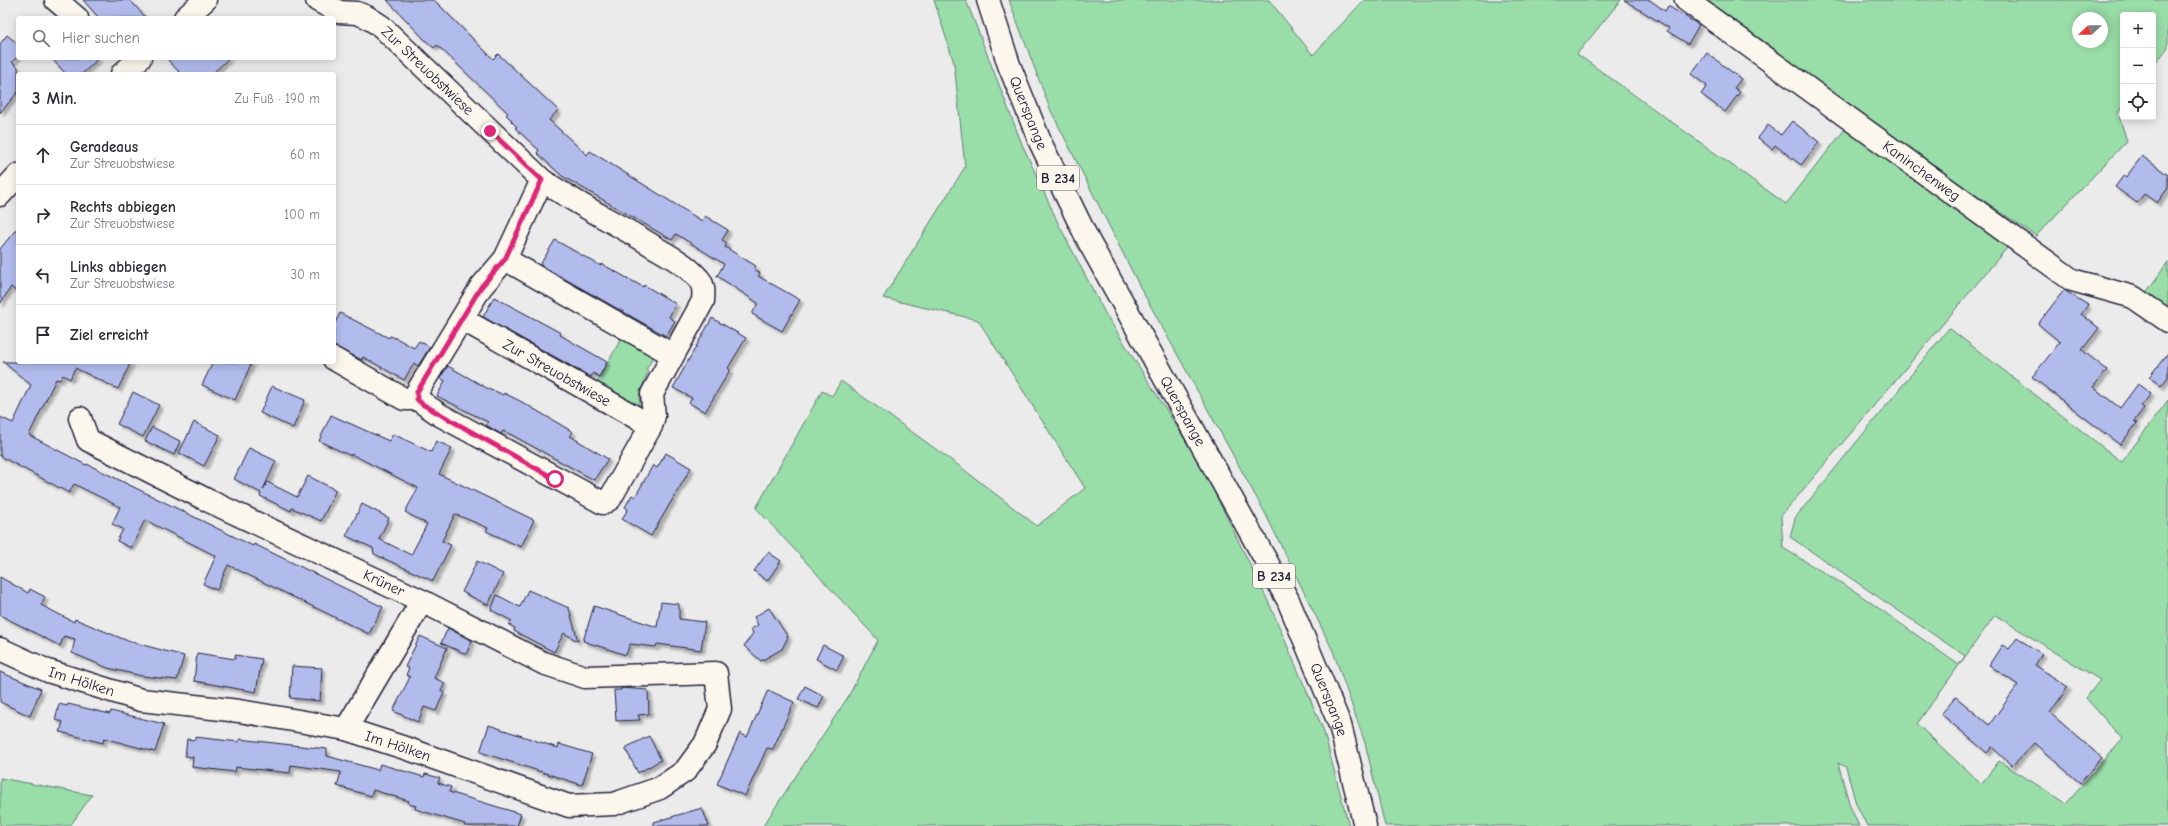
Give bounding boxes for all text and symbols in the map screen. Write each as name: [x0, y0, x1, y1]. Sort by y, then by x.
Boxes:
north arrow: [2072, 12, 2108, 48]
map controls: [2120, 12, 2156, 120]
button: +: [2120, 12, 2156, 48]
search box: [16, 16, 336, 60]
street label: Zur Streuobstwiese: [378, 22, 478, 119]
icon: search: [30, 27, 52, 49]
text: Hier suchen: [62, 29, 140, 47]
button: −: [2120, 48, 2156, 84]
street label: Querspange: [1006, 74, 1052, 153]
button: locate: [2120, 84, 2156, 120]
text: 3 Min.: [32, 89, 77, 108]
text: Zu Fuß · 190 m: [234, 91, 320, 106]
route end: [481, 122, 499, 140]
street label: Kaninchenweg: [1879, 137, 1964, 205]
text: Geradeaus: [70, 138, 138, 156]
icon: ahead: [32, 144, 54, 166]
text: 60 m: [290, 147, 320, 162]
text: Zur Streuobstwiese: [70, 156, 175, 171]
road number: B 234: [1037, 166, 1079, 190]
text: Rechts abbiegen: [70, 198, 176, 216]
icon: right: [32, 204, 54, 226]
text: 100 m: [284, 207, 320, 222]
text: Zur Streuobstwiese: [70, 216, 175, 231]
text: Links abbiegen: [70, 258, 167, 276]
icon: left: [32, 264, 54, 286]
text: 30 m: [290, 267, 320, 282]
text: Zur Streuobstwiese: [70, 276, 175, 291]
icon: arrive: [32, 324, 54, 346]
text: Ziel erreicht: [70, 326, 148, 344]
street label: Zur Streuobstwiese: [500, 335, 614, 411]
street label: Querspange: [1156, 373, 1210, 450]
route start: [546, 470, 564, 488]
road number: B 234: [1253, 564, 1295, 588]
street label: Krüner: [360, 566, 408, 600]
street label: Querspange: [1306, 660, 1352, 738]
street label: Im Hölken: [46, 663, 117, 700]
street label: Im Hölken: [363, 727, 433, 765]

